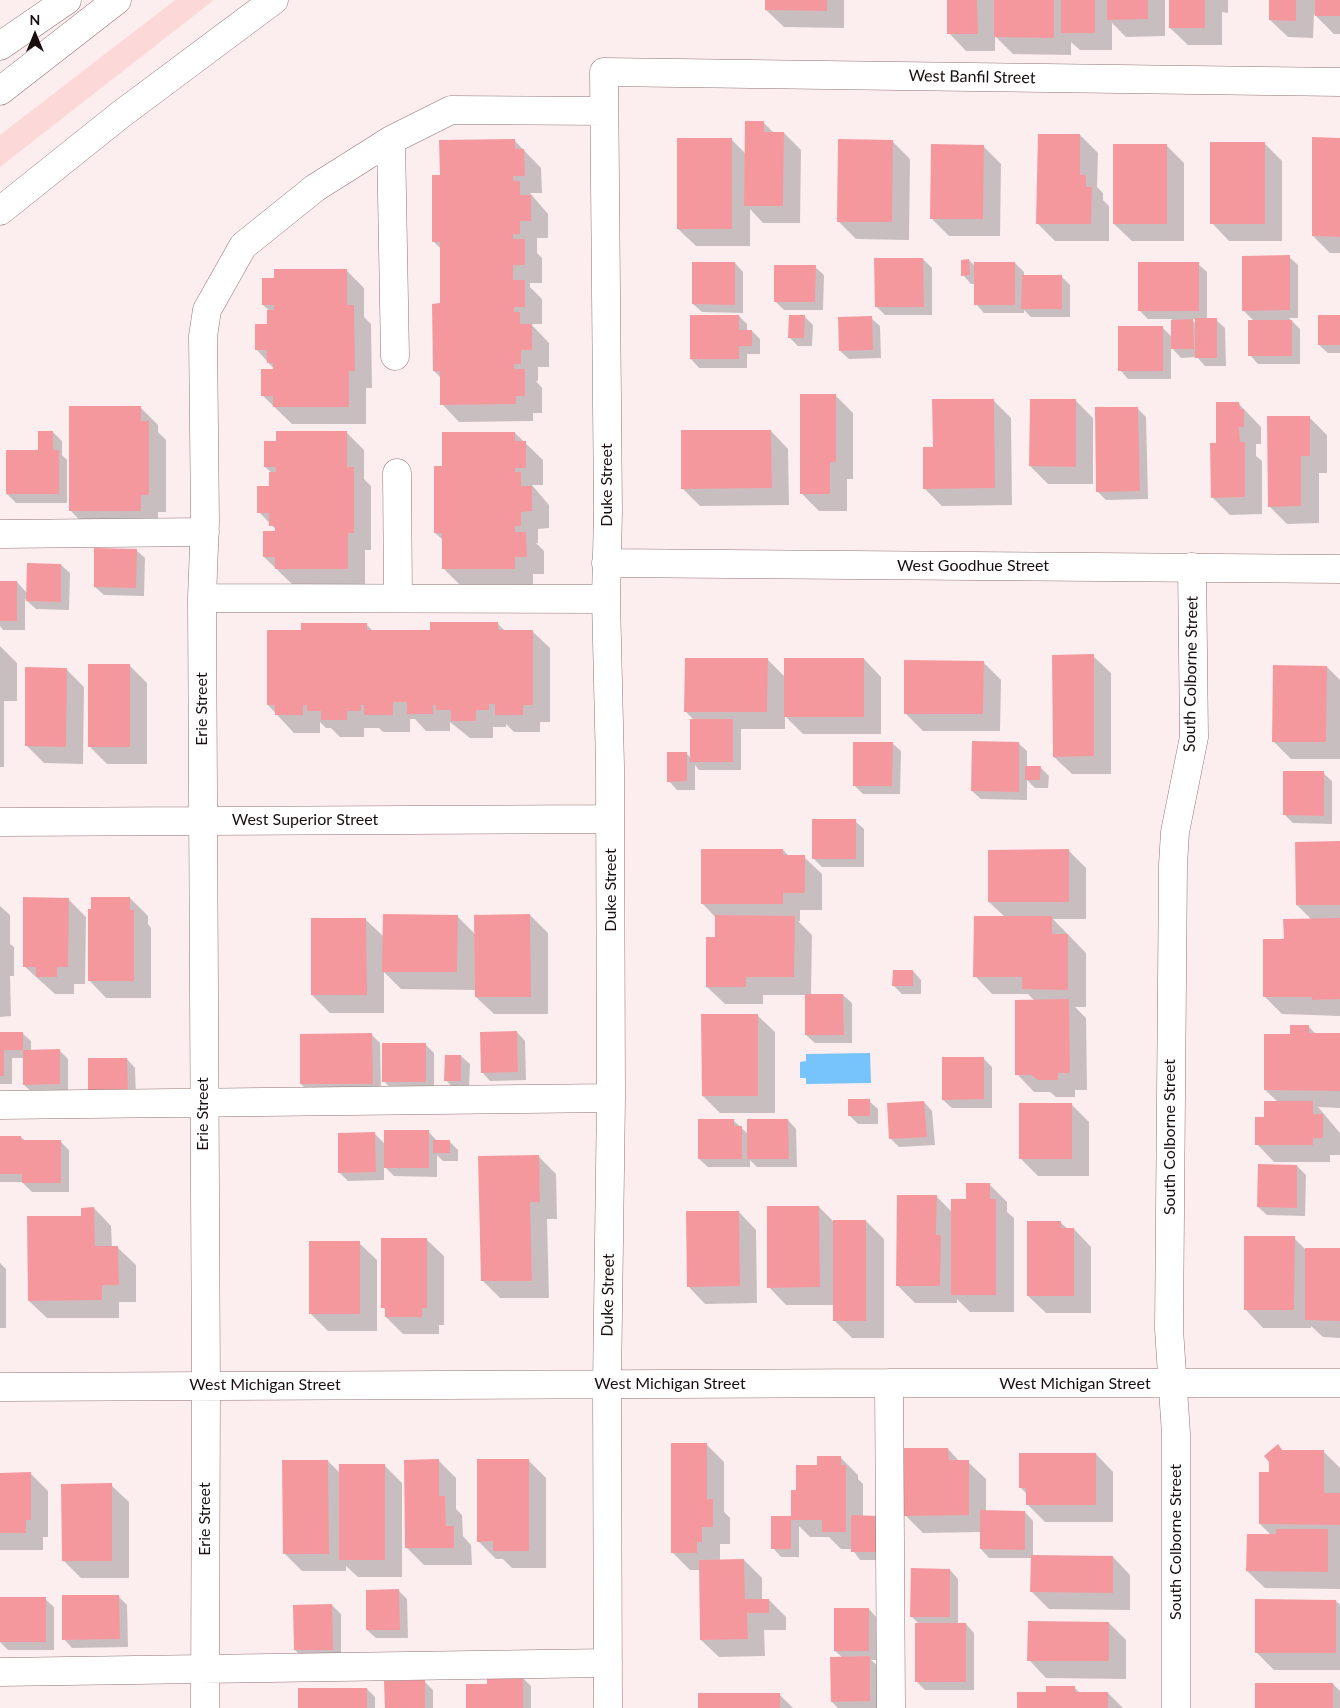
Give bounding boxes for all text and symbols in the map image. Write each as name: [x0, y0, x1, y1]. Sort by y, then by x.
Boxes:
north arrow: [10, 10, 60, 60]
text: N: [30, 11, 40, 28]
street label: West Banfil Street: [908, 66, 1036, 88]
street label: Duke Street: [597, 443, 617, 527]
street label: West Goodhue Street: [897, 556, 1049, 576]
street label: South Colborne Street: [1180, 596, 1202, 752]
street label: Erie Street: [192, 672, 212, 746]
street label: West Superior Street: [232, 810, 378, 830]
street label: Duke Street: [601, 848, 621, 932]
street label: South Colborne Street: [1160, 1059, 1180, 1215]
street label: Erie Street: [193, 1077, 213, 1151]
street label: Duke Street: [598, 1253, 618, 1337]
street label: West Michigan Street: [594, 1374, 746, 1394]
street label: West Michigan Street: [999, 1374, 1151, 1394]
street label: West Michigan Street: [189, 1375, 341, 1395]
street label: South Colborne Street: [1166, 1464, 1186, 1620]
street label: Erie Street: [195, 1482, 215, 1556]

